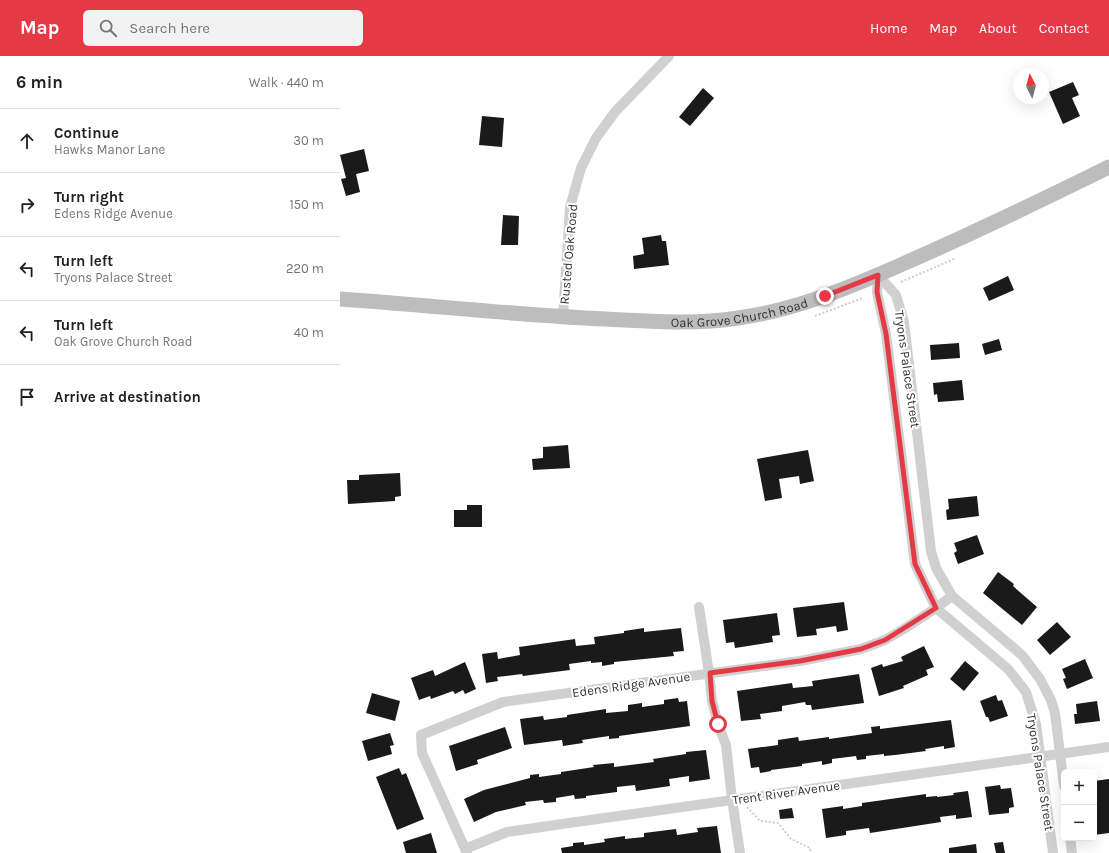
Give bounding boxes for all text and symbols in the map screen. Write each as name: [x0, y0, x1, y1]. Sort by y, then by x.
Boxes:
search box: [83, 10, 363, 46]
text: Map: [20, 17, 59, 39]
icon: search: [97, 17, 119, 39]
text: Search here: [129, 19, 210, 37]
text: Home: [870, 20, 907, 37]
text: Map: [929, 20, 957, 37]
text: About: [979, 20, 1017, 37]
text: Contact: [1039, 20, 1089, 37]
north arrow: [1013, 68, 1049, 104]
text: 6 min: [16, 72, 63, 92]
text: Walk · 440 m: [249, 75, 324, 90]
text: Continue: [54, 124, 119, 142]
icon: ahead: [16, 130, 38, 152]
text: 30 m: [293, 133, 324, 148]
text: Hawks Manor Lane: [54, 142, 165, 157]
text: Turn right: [54, 188, 124, 206]
icon: right: [16, 194, 38, 216]
text: 150 m: [289, 197, 324, 212]
street label: Rusted Oak Road: [557, 203, 580, 305]
text: Edens Ridge Avenue: [54, 206, 173, 221]
text: Turn left: [54, 252, 113, 270]
icon: left: [16, 258, 38, 280]
text: 220 m: [286, 261, 324, 276]
text: Tryons Palace Street: [54, 270, 172, 285]
route end: [816, 287, 834, 305]
street label: Oak Grove Church Road: [671, 295, 810, 330]
street label: Tryons Palace Street: [892, 309, 923, 429]
text: Turn left: [54, 316, 113, 334]
icon: left: [16, 322, 38, 344]
text: 40 m: [294, 325, 324, 340]
text: Oak Grove Church Road: [54, 334, 192, 349]
icon: arrive: [16, 386, 38, 408]
text: Arrive at destination: [54, 388, 201, 406]
street label: Edens Ridge Avenue: [571, 669, 691, 700]
street label: Tryons Palace Street: [1024, 712, 1057, 832]
route start: [709, 715, 727, 733]
map controls: [1061, 769, 1097, 841]
button: +: [1061, 769, 1097, 805]
street label: Trent River Avenue: [731, 777, 841, 807]
button: −: [1061, 805, 1097, 841]

